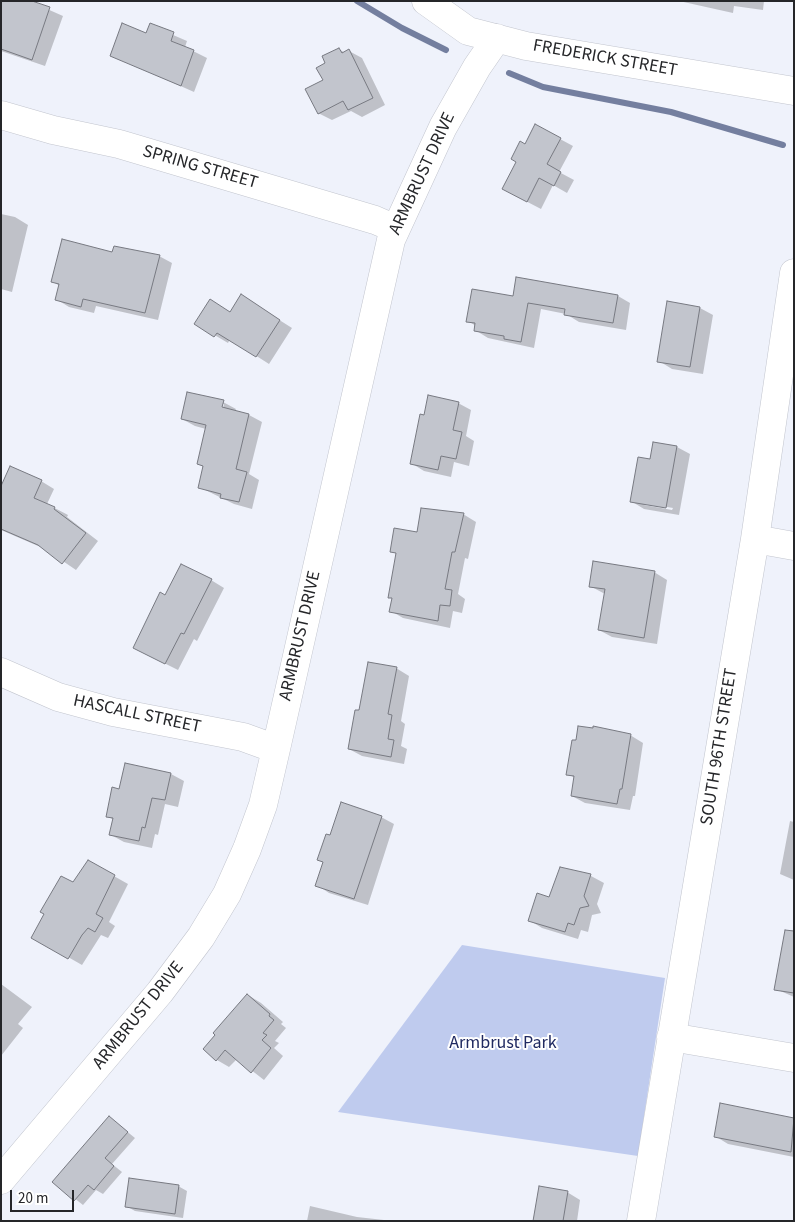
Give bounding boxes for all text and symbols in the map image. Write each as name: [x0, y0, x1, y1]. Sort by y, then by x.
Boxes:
street label: FREDERICK STREET: [531, 36, 679, 82]
street label: ARMBRUST DRIVE: [385, 109, 461, 239]
street label: SPRING STREET: [140, 141, 260, 195]
street label: ARMBRUST DRIVE: [276, 569, 326, 703]
street label: SOUTH 96TH STREET: [697, 667, 743, 827]
street label: HASCALL STREET: [71, 691, 203, 739]
street label: ARMBRUST DRIVE: [89, 958, 189, 1074]
park label: Armbrust Park: [449, 1033, 557, 1055]
scale bar: [12, 1180, 76, 1212]
text: 20 m: [18, 1188, 48, 1209]

